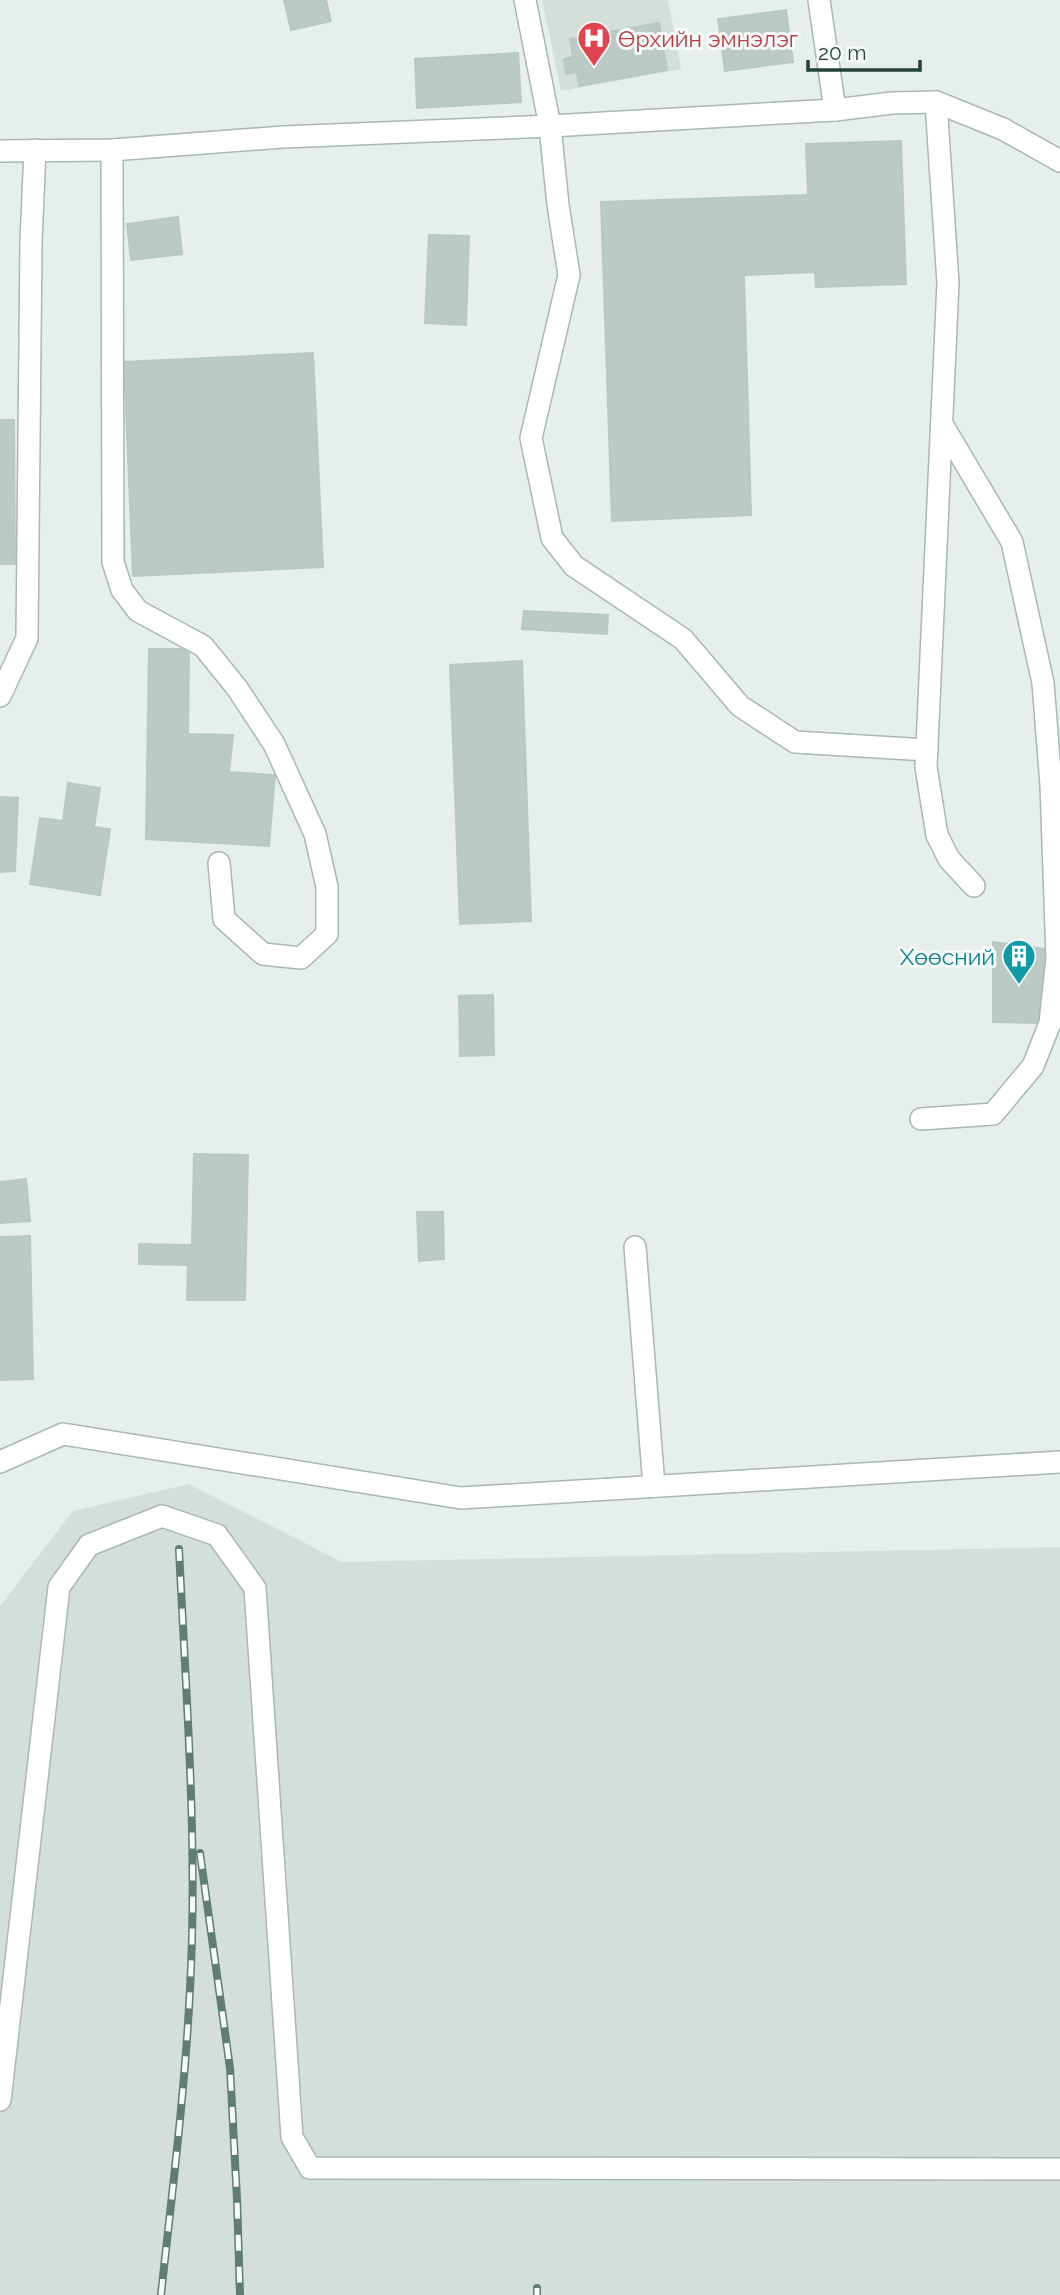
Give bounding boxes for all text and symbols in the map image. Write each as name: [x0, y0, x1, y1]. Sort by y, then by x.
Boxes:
hospital icon: Өрхийн эмнэлэг: [575, 19, 613, 68]
place label: Өрхийн эмнэлэг: [618, 25, 798, 52]
scale bar: [808, 28, 920, 72]
text: 20 m: [818, 40, 866, 65]
building icon: Хөөсний: [1000, 937, 1038, 986]
place label: Хөөсний: [900, 943, 995, 970]

